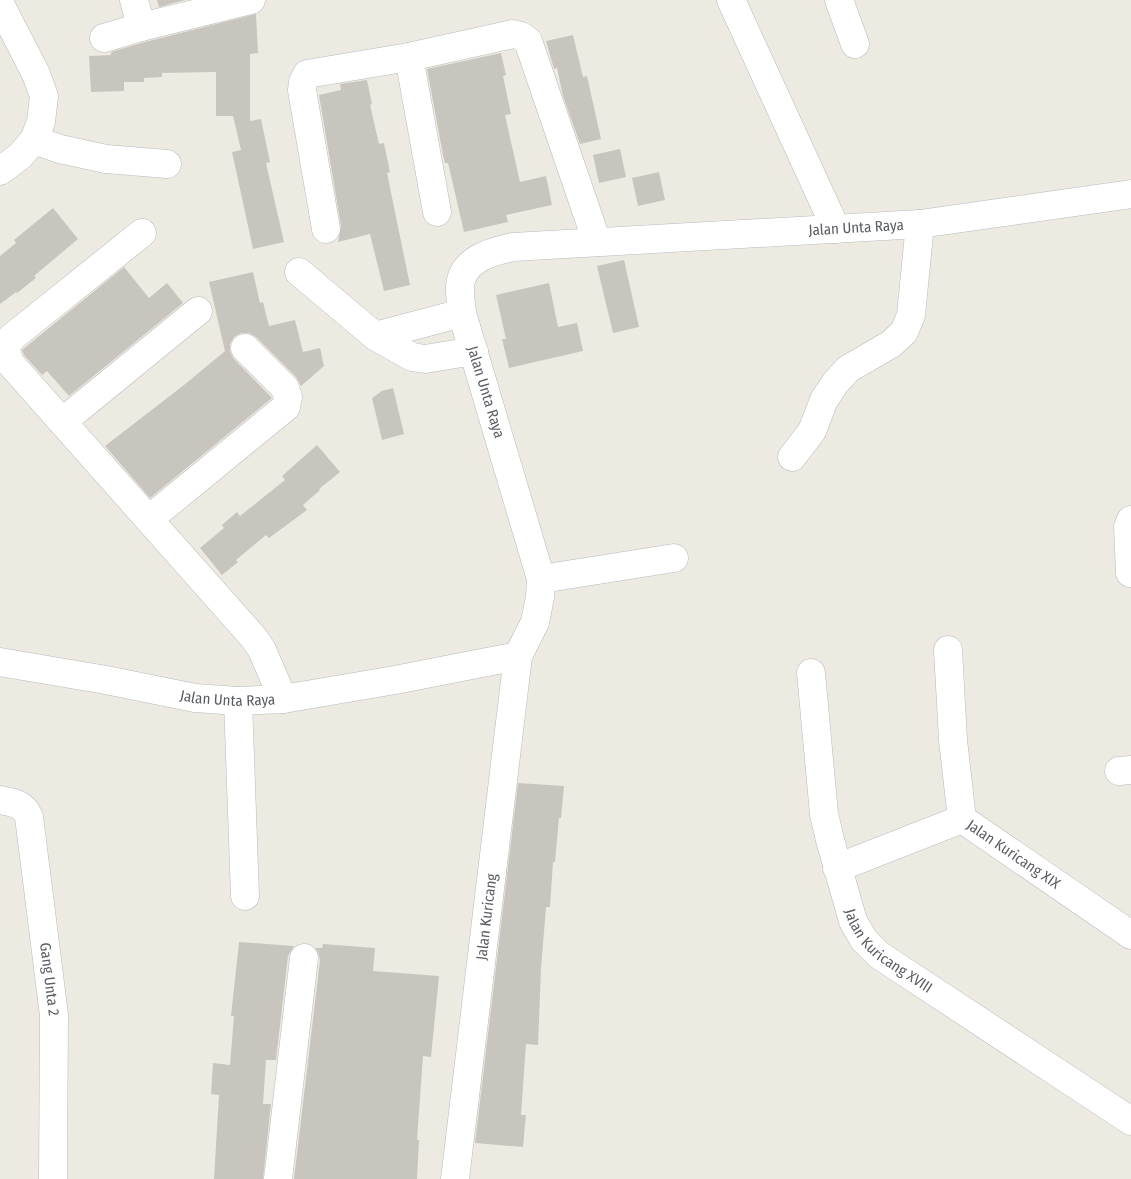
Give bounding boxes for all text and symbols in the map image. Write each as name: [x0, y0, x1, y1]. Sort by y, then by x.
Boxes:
street label: Jalan Unta Raya: [808, 216, 904, 239]
street label: Jalan Unta Raya: [463, 344, 509, 440]
street label: Jalan Unta Raya: [178, 686, 276, 710]
street label: Jalan Kuricang XIX: [963, 816, 1064, 893]
street label: Jalan Kuricang: [472, 872, 501, 961]
street label: Jalan Kuricang XVIII: [841, 907, 936, 997]
street label: Gang Unta 2: [36, 942, 63, 1017]

